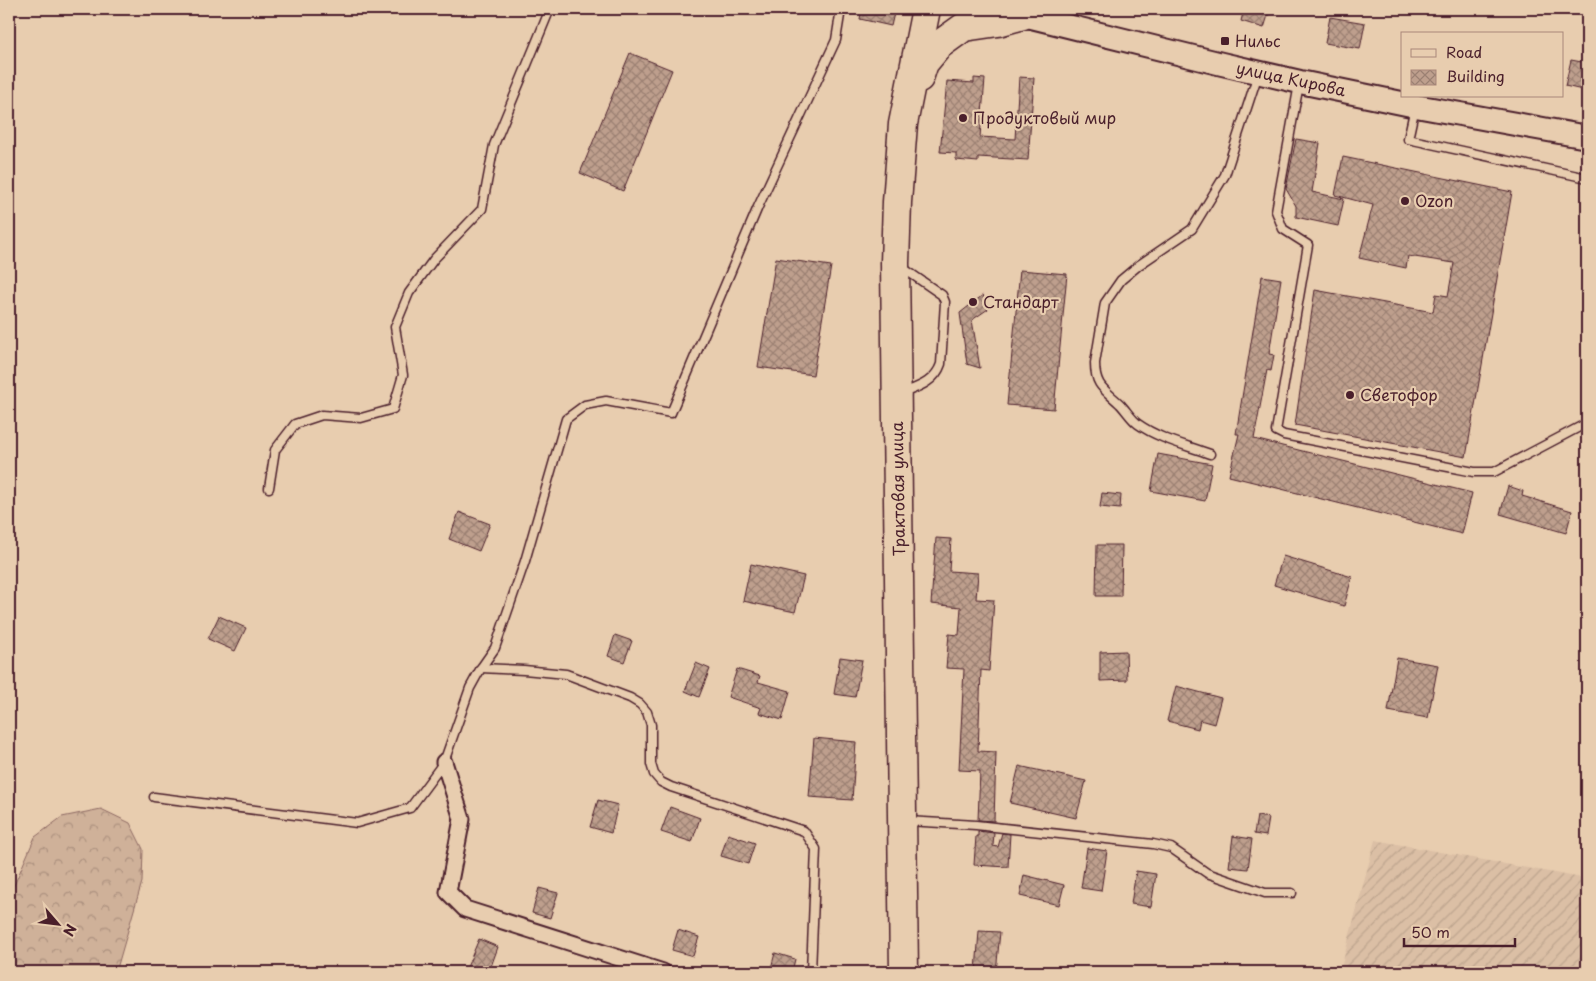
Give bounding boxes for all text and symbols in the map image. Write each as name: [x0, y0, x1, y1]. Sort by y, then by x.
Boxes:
place label: Нильс: [1235, 28, 1280, 52]
legend: [1401, 32, 1564, 98]
marker: Нильс: [1219, 35, 1231, 47]
text: Road: [1446, 40, 1482, 63]
street label: улица Кирова: [1234, 55, 1348, 101]
text: Building: [1446, 64, 1505, 87]
place label: Продуктовый мир: [973, 105, 1116, 129]
marker: Продуктовый мир: [957, 112, 969, 124]
place label: Ozon: [1415, 188, 1453, 212]
marker: Ozon: [1399, 195, 1411, 207]
place label: Стандарт: [983, 289, 1059, 313]
marker: Стандарт: [967, 296, 979, 308]
place label: Светофор: [1360, 382, 1438, 406]
marker: Светофор: [1344, 389, 1356, 401]
street label: Трактовая улица: [884, 421, 910, 557]
north arrow: [32, 898, 82, 948]
scale bar: [1404, 916, 1515, 948]
text: 50 m: [1411, 920, 1450, 943]
text: N: [58, 921, 82, 940]

